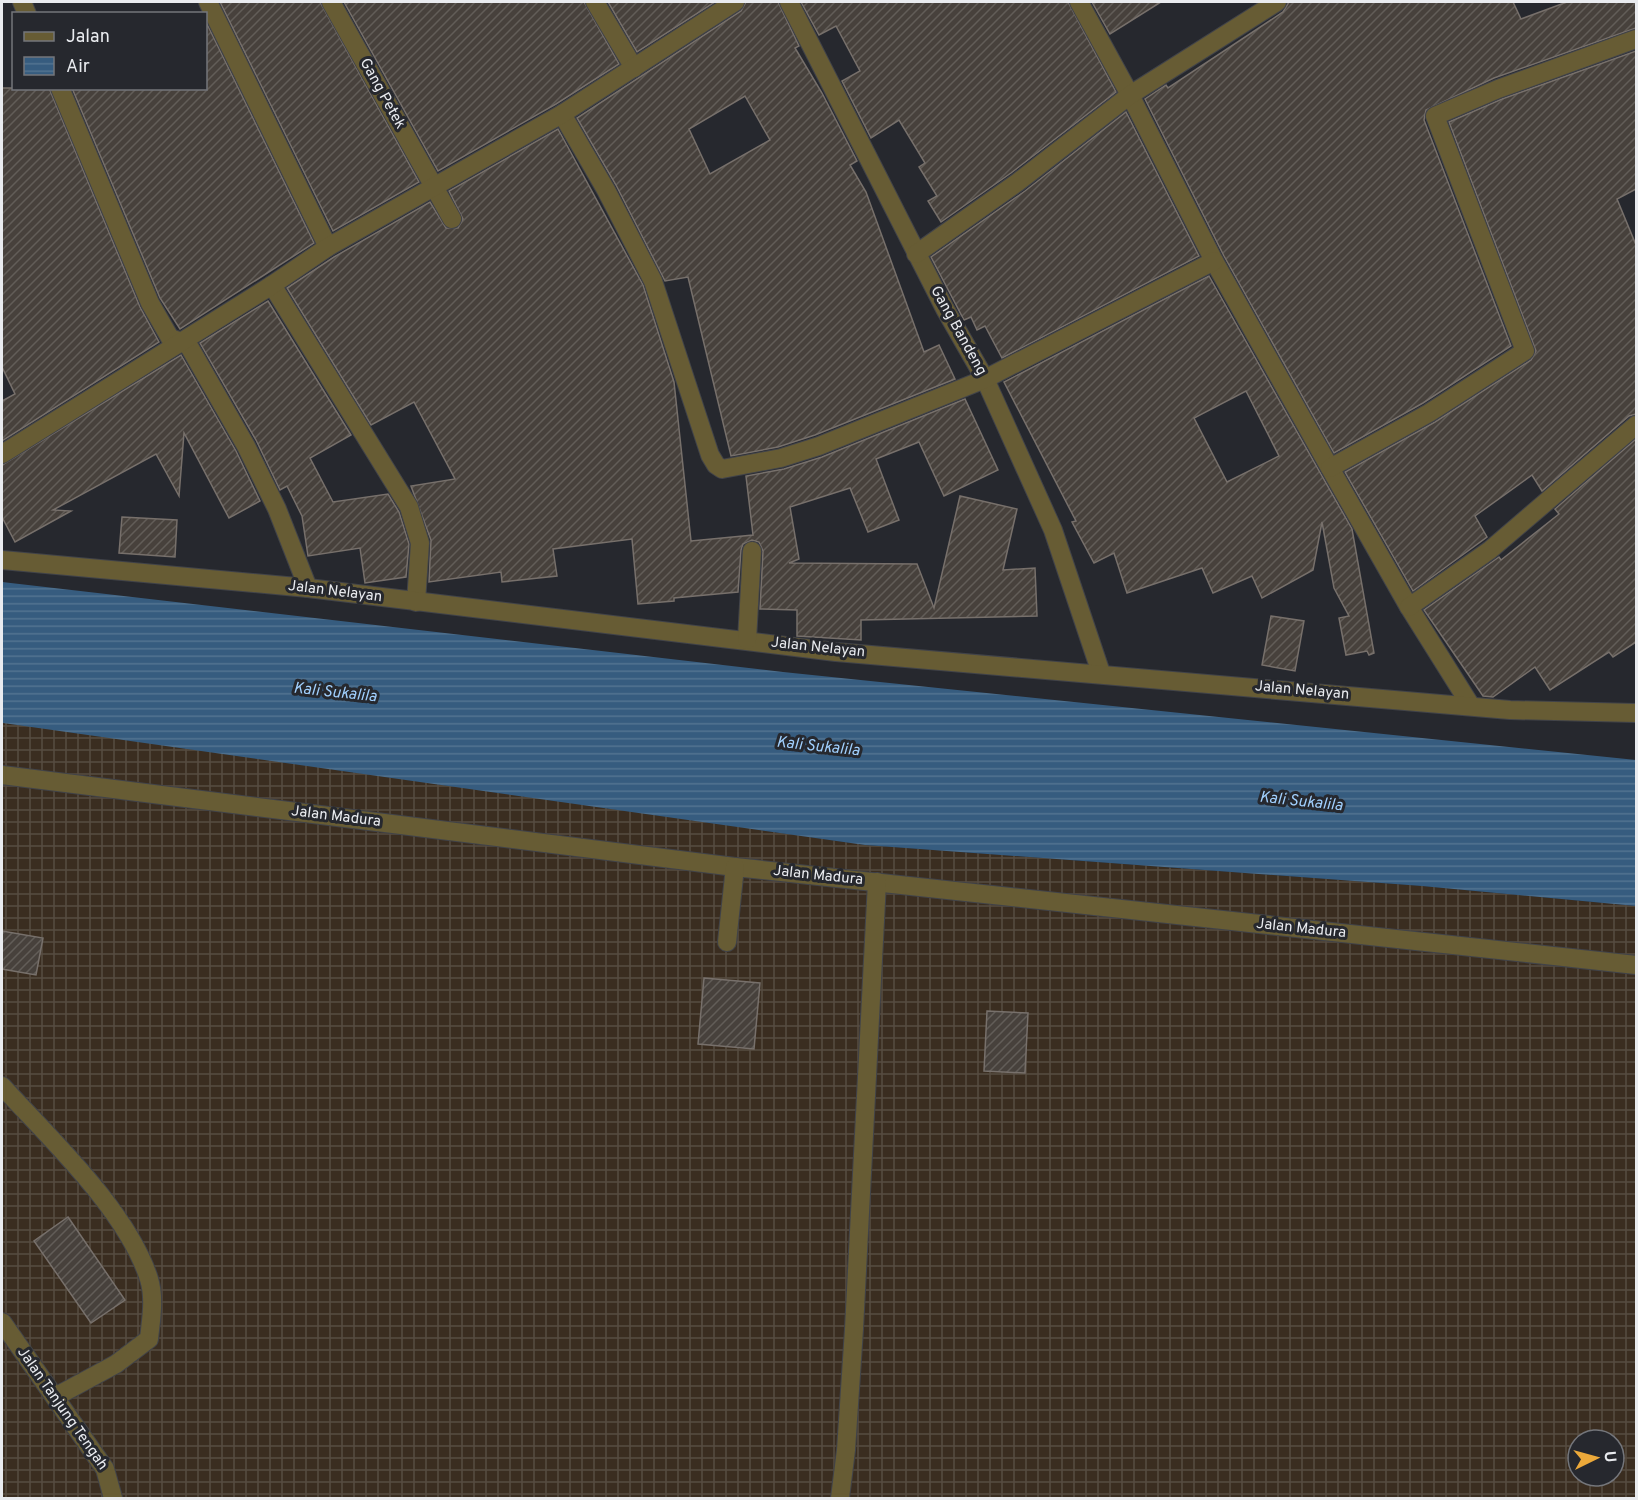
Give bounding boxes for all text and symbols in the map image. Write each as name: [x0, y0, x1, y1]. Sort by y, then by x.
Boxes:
legend: [12, 12, 207, 90]
text: Jalan: [66, 26, 110, 49]
street label: Gang Petek: [355, 55, 409, 133]
text: Air: [66, 56, 90, 79]
street label: Gang Bandeng: [926, 283, 990, 379]
street label: Jalan Nelayan: [287, 577, 383, 607]
street label: Jalan Nelayan: [770, 634, 866, 662]
street label: Jalan Nelayan: [1254, 677, 1350, 705]
water label: Kali Sukalila: [292, 679, 378, 707]
water label: Kali Sukalila: [775, 733, 861, 761]
water label: Kali Sukalila: [1258, 788, 1344, 816]
street label: Jalan Madura: [290, 802, 382, 832]
street label: Jalan Madura: [772, 862, 864, 890]
street label: Jalan Madura: [1255, 915, 1347, 943]
street label: Jalan Tanjung Tengah: [12, 1344, 112, 1474]
north arrow: [1566, 1428, 1626, 1488]
text: U: [1598, 1450, 1619, 1463]

